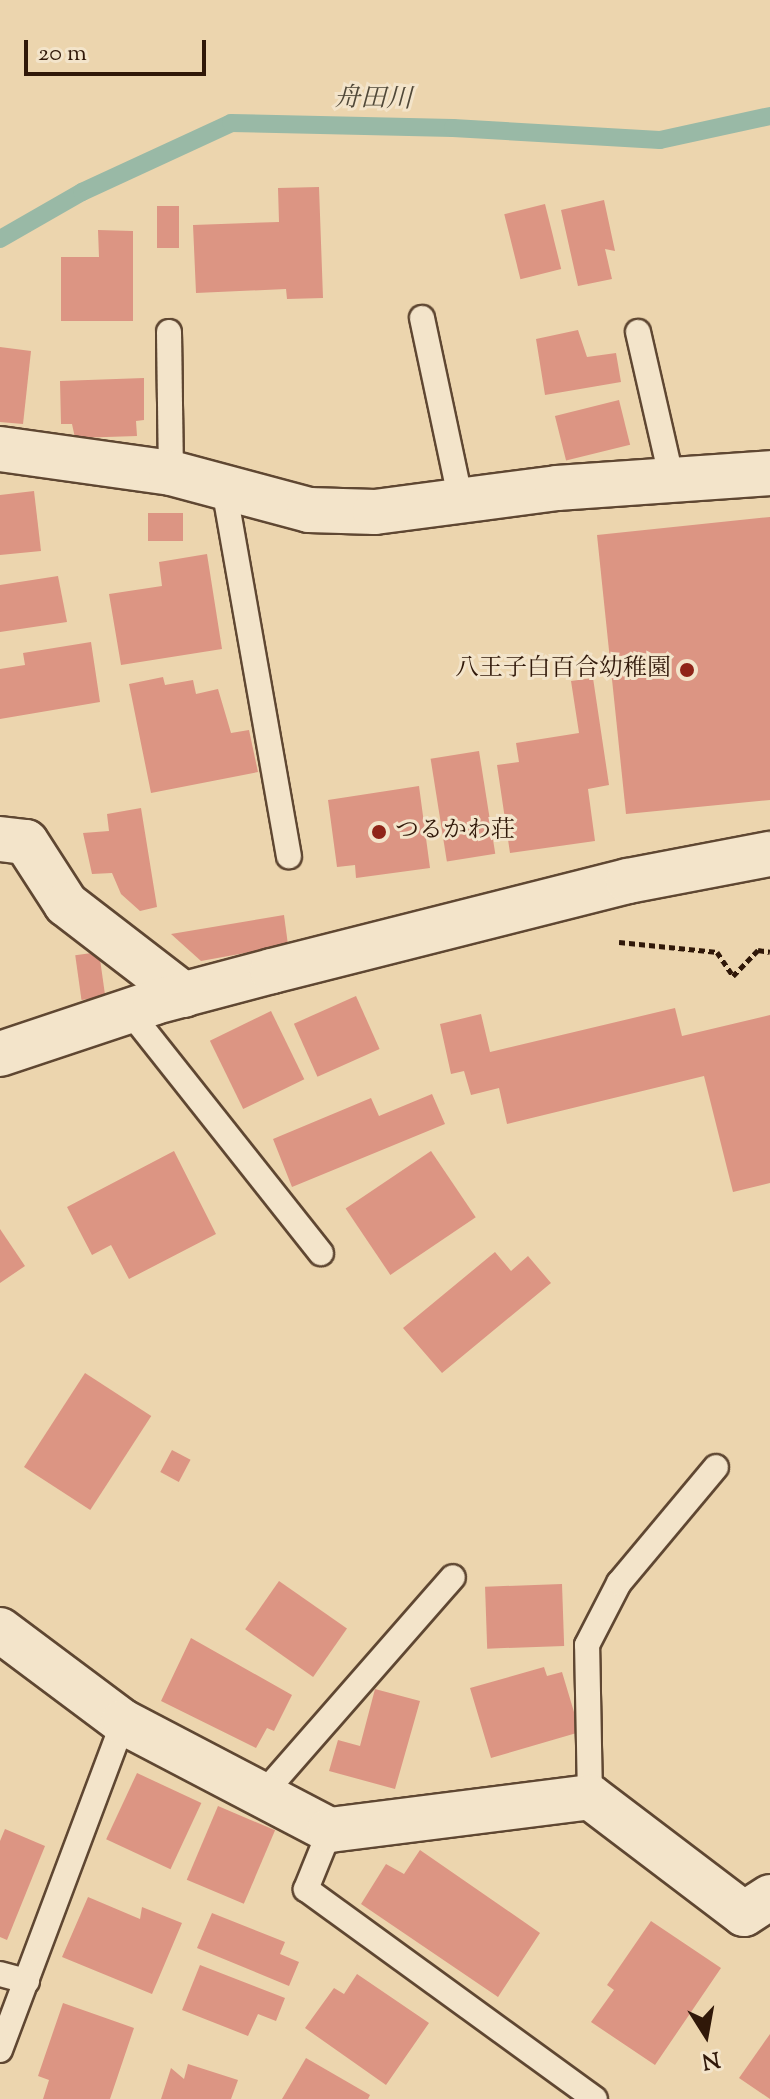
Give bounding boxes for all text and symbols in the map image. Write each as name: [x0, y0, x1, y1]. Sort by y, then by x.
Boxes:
scale bar: [28, 24, 210, 74]
text: 20 m: [38, 37, 87, 71]
water label: 舟田川: [334, 84, 412, 116]
place label: 八王子白百合幼稚園: [455, 656, 671, 684]
marker: 八王子白百合幼稚園: [678, 661, 696, 679]
place label: つるかわ荘: [395, 818, 515, 846]
marker: つるかわ荘: [370, 823, 388, 841]
north arrow: [666, 1995, 746, 2075]
text: N: [699, 2041, 722, 2076]

